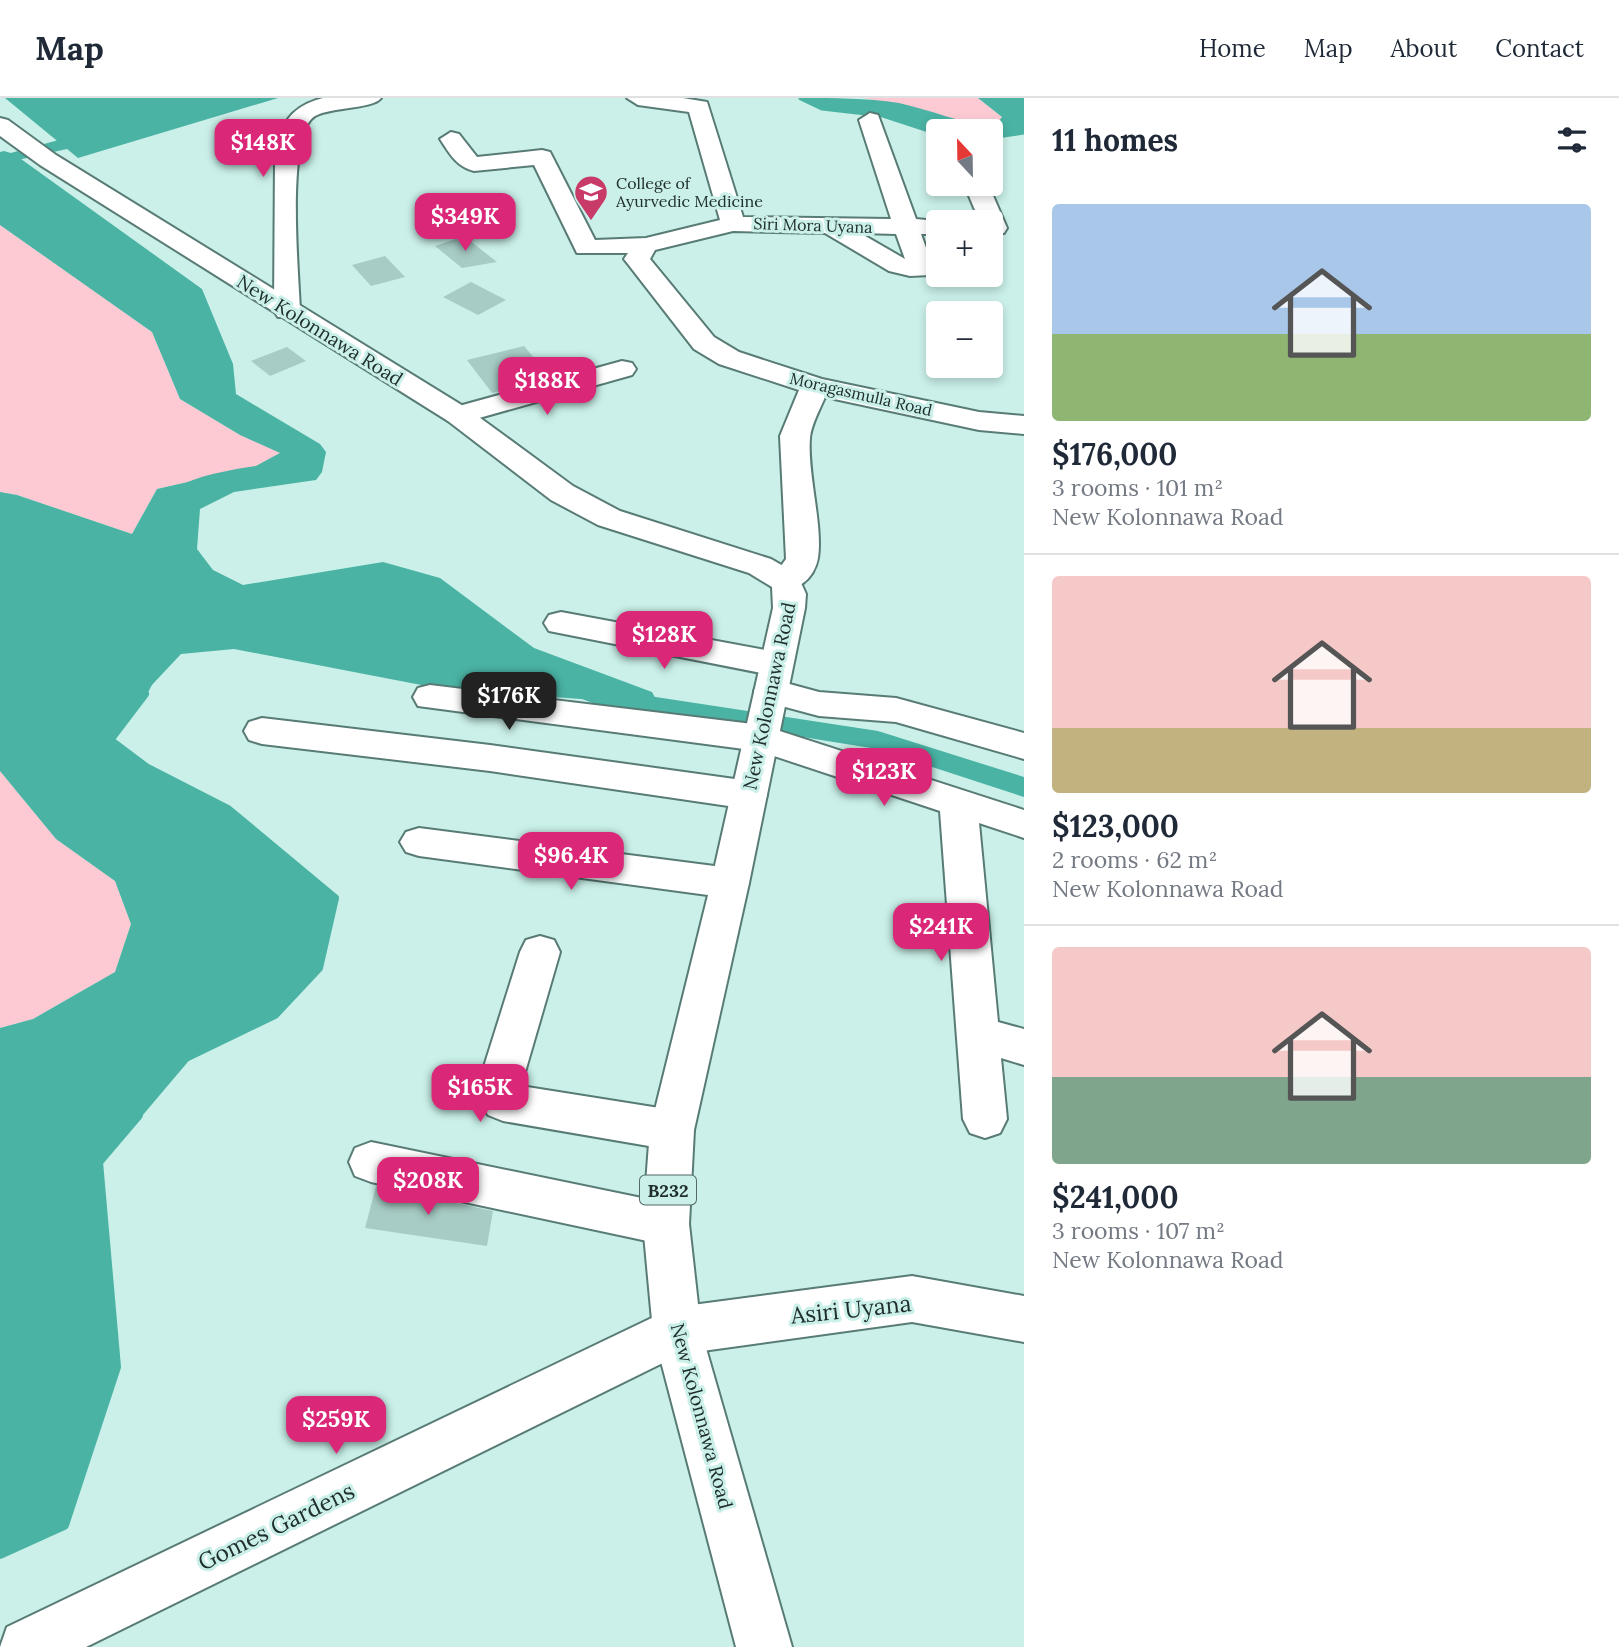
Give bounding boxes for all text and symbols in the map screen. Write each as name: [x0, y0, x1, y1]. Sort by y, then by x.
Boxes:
text: Map: [35, 27, 104, 69]
text: Home: [1199, 33, 1266, 64]
text: Map: [1304, 33, 1353, 64]
text: About: [1391, 33, 1457, 64]
text: Contact: [1495, 33, 1584, 64]
north arrow: [926, 119, 1003, 196]
map controls: [926, 119, 1003, 378]
pin: $148K: [214, 120, 312, 179]
text: 11 homes: [1052, 121, 1178, 159]
icon: filters: [1553, 121, 1591, 159]
text: $148K: [231, 127, 295, 156]
school or university icon: College of Ayurvedic Medicine: [572, 173, 610, 222]
place label: College of Ayurvedic Medicine: [615, 173, 763, 211]
pin: $349K: [416, 194, 514, 253]
text: $349K: [431, 201, 499, 230]
button: +: [926, 210, 1003, 287]
street label: Siri Mora Uyana: [753, 213, 873, 237]
icon: home: [1259, 250, 1385, 376]
street label: New Kolonnawa Road: [233, 269, 407, 391]
button: −: [926, 301, 1003, 378]
pin: $188K: [498, 358, 596, 417]
text: $188K: [514, 365, 580, 394]
street label: Moragasmulla Road: [788, 368, 935, 420]
text: $176,000: [1052, 435, 1177, 473]
text: 3 rooms · 101 m²: [1052, 473, 1223, 502]
text: New Kolonnawa Road: [1052, 502, 1284, 531]
street label: New Kolonnawa Road: [737, 600, 801, 792]
pin: $128K: [615, 612, 713, 671]
text: $128K: [632, 619, 696, 648]
icon: home: [1259, 622, 1385, 748]
pin: $176K: [460, 672, 558, 732]
text: $176K: [477, 680, 541, 709]
pin: $123K: [835, 748, 933, 808]
text: $123K: [852, 756, 916, 785]
text: $123,000: [1052, 807, 1179, 845]
pin: $96.4K: [514, 832, 628, 892]
text: $96.4K: [534, 840, 608, 869]
text: 2 rooms · 62 m²: [1052, 845, 1217, 874]
text: New Kolonnawa Road: [1052, 874, 1284, 903]
pin: $241K: [892, 904, 990, 963]
text: $241K: [909, 911, 973, 940]
icon: home: [1259, 993, 1385, 1119]
pin: $165K: [431, 1065, 529, 1124]
text: $165K: [448, 1072, 512, 1101]
pin: $208K: [379, 1158, 477, 1217]
text: $208K: [393, 1165, 463, 1194]
road number: B232: [640, 1176, 696, 1204]
text: $241,000: [1052, 1178, 1179, 1216]
text: 3 rooms · 107 m²: [1052, 1216, 1225, 1245]
text: New Kolonnawa Road: [1052, 1245, 1284, 1274]
street label: Asiri Uyana: [788, 1288, 913, 1330]
street label: New Kolonnawa Road: [666, 1320, 738, 1512]
pin: $259K: [287, 1396, 385, 1456]
text: $259K: [302, 1404, 370, 1433]
street label: Gomes Gardens: [193, 1476, 359, 1576]

